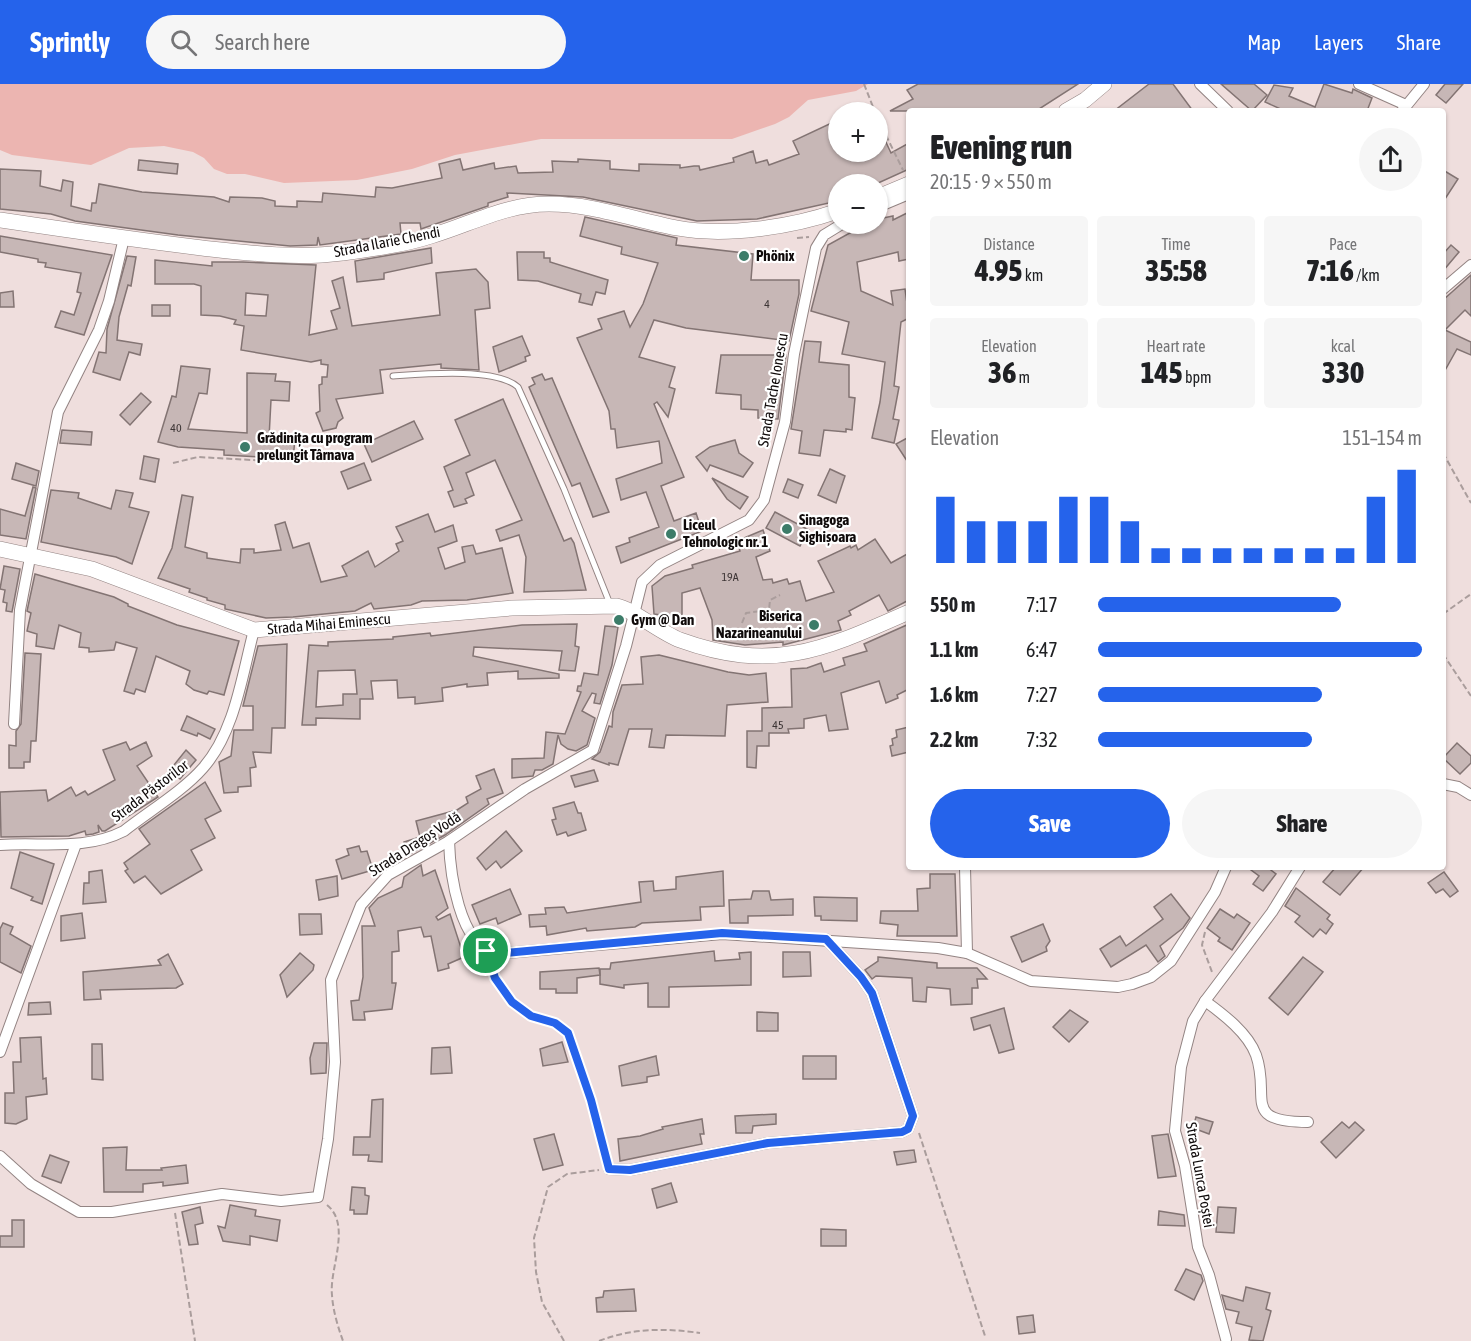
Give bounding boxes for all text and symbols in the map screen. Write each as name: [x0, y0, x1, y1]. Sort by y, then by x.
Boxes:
search box: [146, 15, 566, 69]
text: Sprintly: [30, 26, 110, 58]
icon: search: [167, 26, 200, 59]
text: Search here: [215, 29, 310, 55]
text: Map: [1247, 30, 1281, 54]
text: Layers: [1314, 30, 1364, 54]
text: Share: [1397, 30, 1441, 54]
map controls: [828, 102, 888, 234]
button: +: [828, 102, 888, 162]
text: Evening run: [930, 128, 1072, 166]
button: share: [1359, 128, 1422, 191]
text: 20:15 · 9 × 550 m: [930, 170, 1052, 193]
button: −: [828, 174, 888, 234]
street label: Strada Ilarie Chendi: [332, 223, 442, 260]
text: Distance: [983, 235, 1035, 253]
text: Time: [1161, 235, 1191, 253]
text: Pace: [1329, 235, 1357, 253]
place label: Phönix: [756, 247, 794, 264]
marker: Phönix: [737, 249, 751, 263]
text: 4.95: [975, 253, 1022, 287]
text: 35:58: [1145, 253, 1207, 287]
text: 7:16: [1306, 253, 1354, 287]
text: km: [1022, 266, 1043, 284]
text: /km: [1354, 266, 1380, 284]
house number: 4: [764, 297, 770, 311]
street label: Strada Tache Ionescu: [754, 332, 791, 448]
text: Elevation: [981, 337, 1037, 355]
text: Heart rate: [1147, 337, 1205, 355]
text: kcal: [1331, 337, 1355, 355]
text: 36: [988, 355, 1016, 389]
text: 145: [1140, 355, 1183, 389]
text: 330: [1322, 355, 1364, 389]
text: m: [1016, 368, 1030, 386]
text: bpm: [1183, 368, 1212, 386]
house number: 40: [170, 421, 182, 435]
text: Elevation: [930, 426, 999, 449]
text: 151–154 m: [1342, 426, 1422, 449]
place label: Grădinița cu program prelungit Târnava: [257, 429, 373, 463]
marker: Grădinița cu program prelungit Târnava: [238, 440, 252, 454]
place label: Sinagoga Sighișoara: [799, 511, 856, 546]
place label: Liceul Tehnologic nr. 1: [683, 516, 768, 550]
marker: Sinagoga Sighișoara: [780, 522, 794, 536]
marker: Liceul Tehnologic nr. 1: [664, 527, 678, 541]
house number: 19A: [721, 570, 739, 584]
text: 550 m: [930, 593, 975, 616]
text: 7:17: [1026, 593, 1058, 616]
place label: Biserica Nazarineanului: [716, 607, 802, 641]
street label: Strada Mihai Eminescu: [266, 610, 391, 637]
place label: Gym @ Dan: [631, 611, 694, 628]
marker: Gym @ Dan: [612, 613, 626, 627]
marker: Biserica Nazarineanului: [807, 618, 821, 632]
text: 1.1 km: [930, 638, 978, 661]
text: 6:47: [1026, 638, 1058, 661]
text: 1.6 km: [930, 683, 978, 706]
text: 7:27: [1026, 683, 1058, 706]
house number: 45: [772, 718, 784, 732]
text: 2.2 km: [930, 728, 978, 751]
text: 7:32: [1026, 728, 1058, 751]
street label: Strada Păstorilor: [108, 756, 192, 825]
button: Save: [930, 789, 1170, 858]
button: Share: [1182, 789, 1422, 858]
street label: Strada Dragoș Vodă: [366, 808, 464, 880]
pin: [460, 925, 511, 976]
icon: arrive: [469, 934, 502, 967]
street label: Strada Lunca Poștei: [1183, 1121, 1218, 1229]

